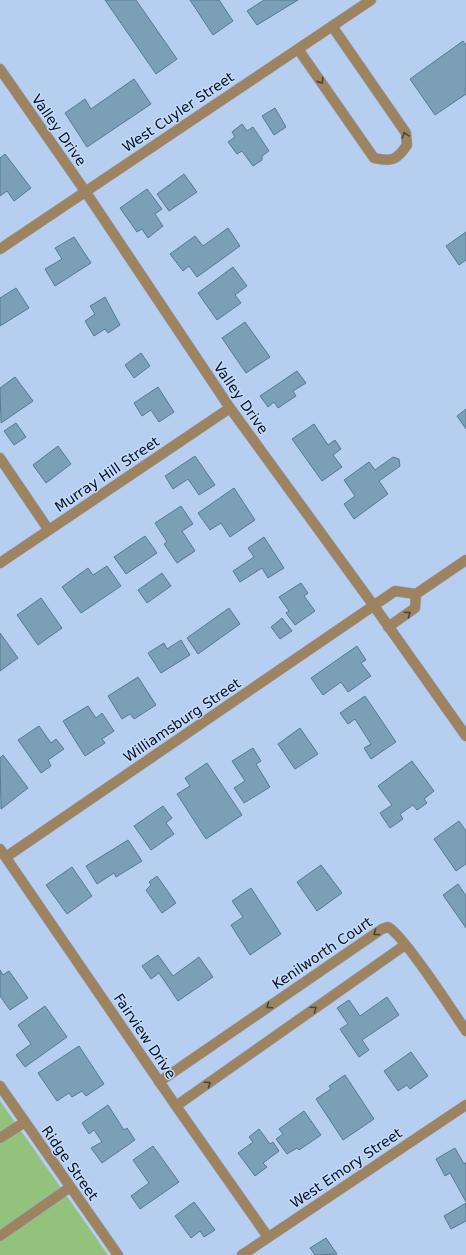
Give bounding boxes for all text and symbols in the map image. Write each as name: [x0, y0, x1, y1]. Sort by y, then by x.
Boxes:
street label: West Cuyler Street: [119, 68, 237, 155]
one-way arrow: [316, 77, 324, 84]
street label: Valley Drive: [28, 91, 90, 169]
one-way arrow: [401, 132, 410, 139]
street label: Valley Drive: [210, 359, 272, 437]
street label: Murray Hill Street: [52, 433, 163, 515]
one-way arrow: [403, 612, 410, 619]
street label: Williamsburg Street: [120, 675, 244, 765]
street label: Kenilworth Court: [269, 913, 375, 992]
one-way arrow: [373, 928, 380, 936]
street label: Fairview Drive: [111, 990, 179, 1082]
one-way arrow: [266, 1001, 273, 1009]
one-way arrow: [310, 1006, 317, 1014]
one-way arrow: [203, 1082, 210, 1089]
street label: Ridge Street: [38, 1123, 102, 1204]
street label: West Emory Street: [287, 1124, 405, 1211]

